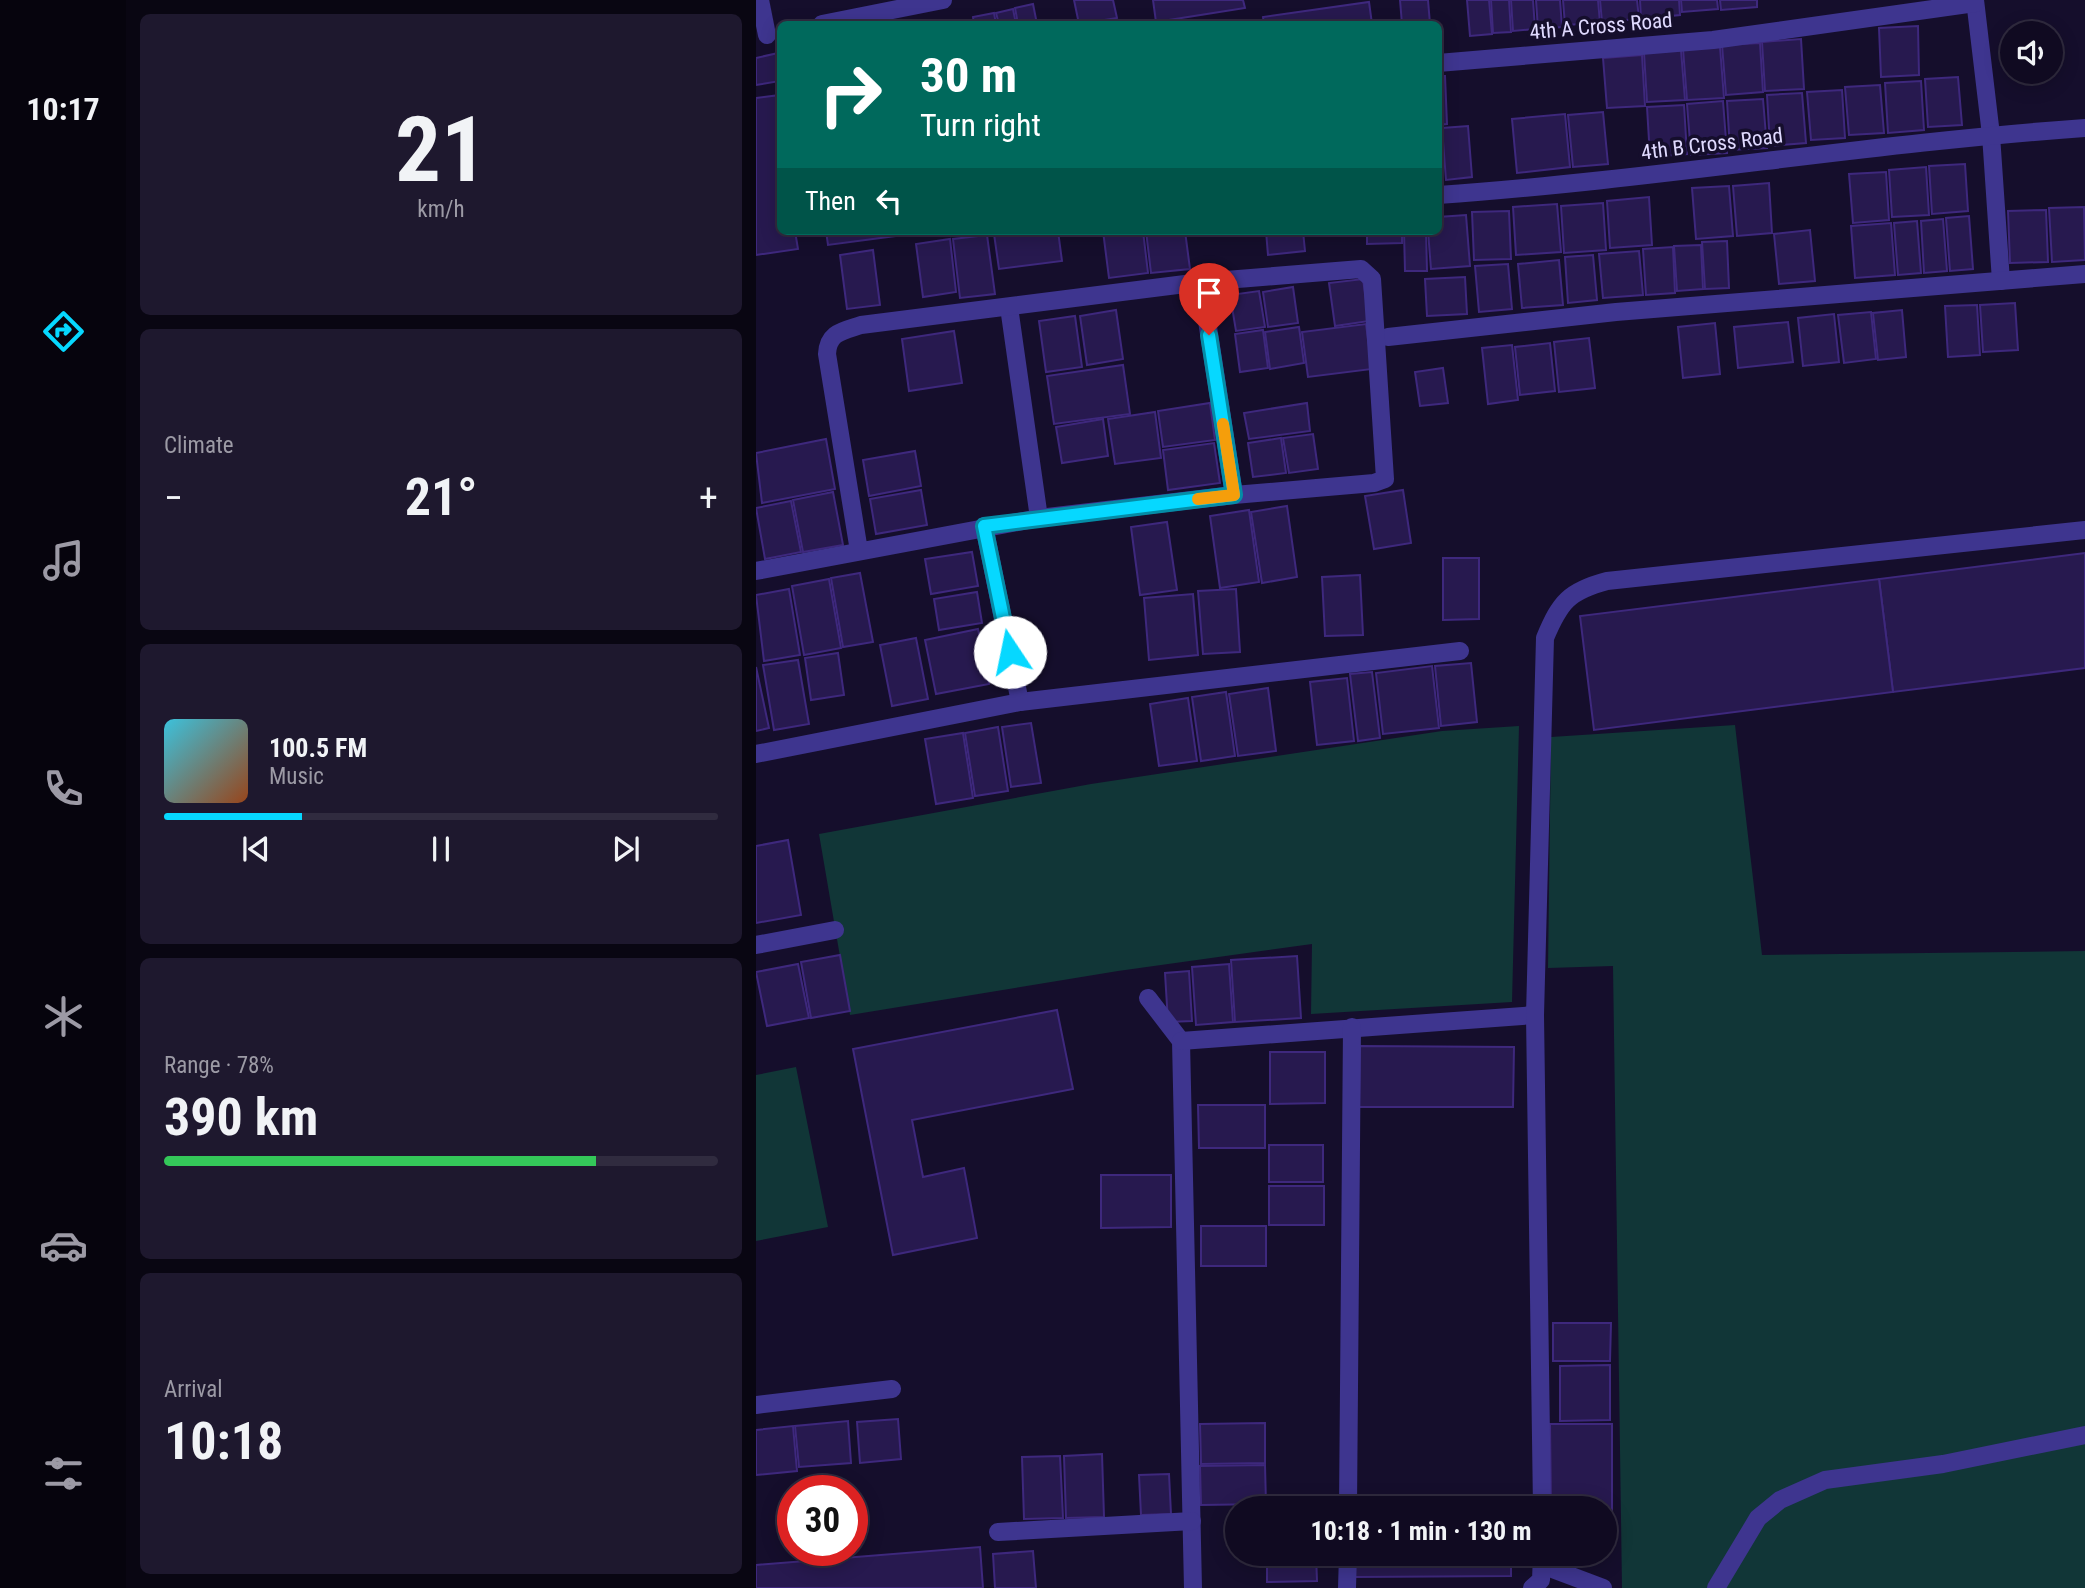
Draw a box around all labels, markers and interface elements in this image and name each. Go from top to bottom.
street label: 4th A Cross Road [1529,8,1673,44]
map controls [2000,21,2063,84]
button: sound [2000,21,2063,84]
text: 30 m [920,47,1017,104]
icon: right [805,49,896,140]
text: 10:17 [26,90,100,128]
text: 21 [395,97,487,203]
text: Turn right [920,106,1041,144]
street label: 4th B Cross Road [1640,123,1784,165]
icon: left [870,182,908,220]
text: Then [805,186,856,216]
text: km/h [417,196,465,223]
pin [1179,263,1239,335]
icon: arrive [1190,274,1228,312]
icon: directions [39,307,88,356]
text: Climate [164,432,234,459]
text: 21° [405,467,477,528]
text: − [164,476,183,520]
text: + [699,476,718,520]
icon: music [39,536,88,585]
position arrow [973,615,1047,689]
text: 100.5 FM [269,733,367,763]
text: Music [269,763,324,790]
icon: phone [39,764,88,813]
icon: previous [237,830,275,868]
icon: pause [422,830,460,868]
icon: next [607,830,645,868]
icon: climate [39,992,88,1041]
text: Range · 78% [164,1052,274,1079]
text: 390 km [164,1087,318,1148]
icon: car [39,1221,88,1270]
text: Arrival [164,1376,223,1403]
text: 10:18 [164,1411,283,1472]
icon: filters [39,1449,88,1498]
speed limit sign: 30 [777,1475,868,1566]
text: 10:18 · 1 min · 130 m [1311,1516,1531,1546]

